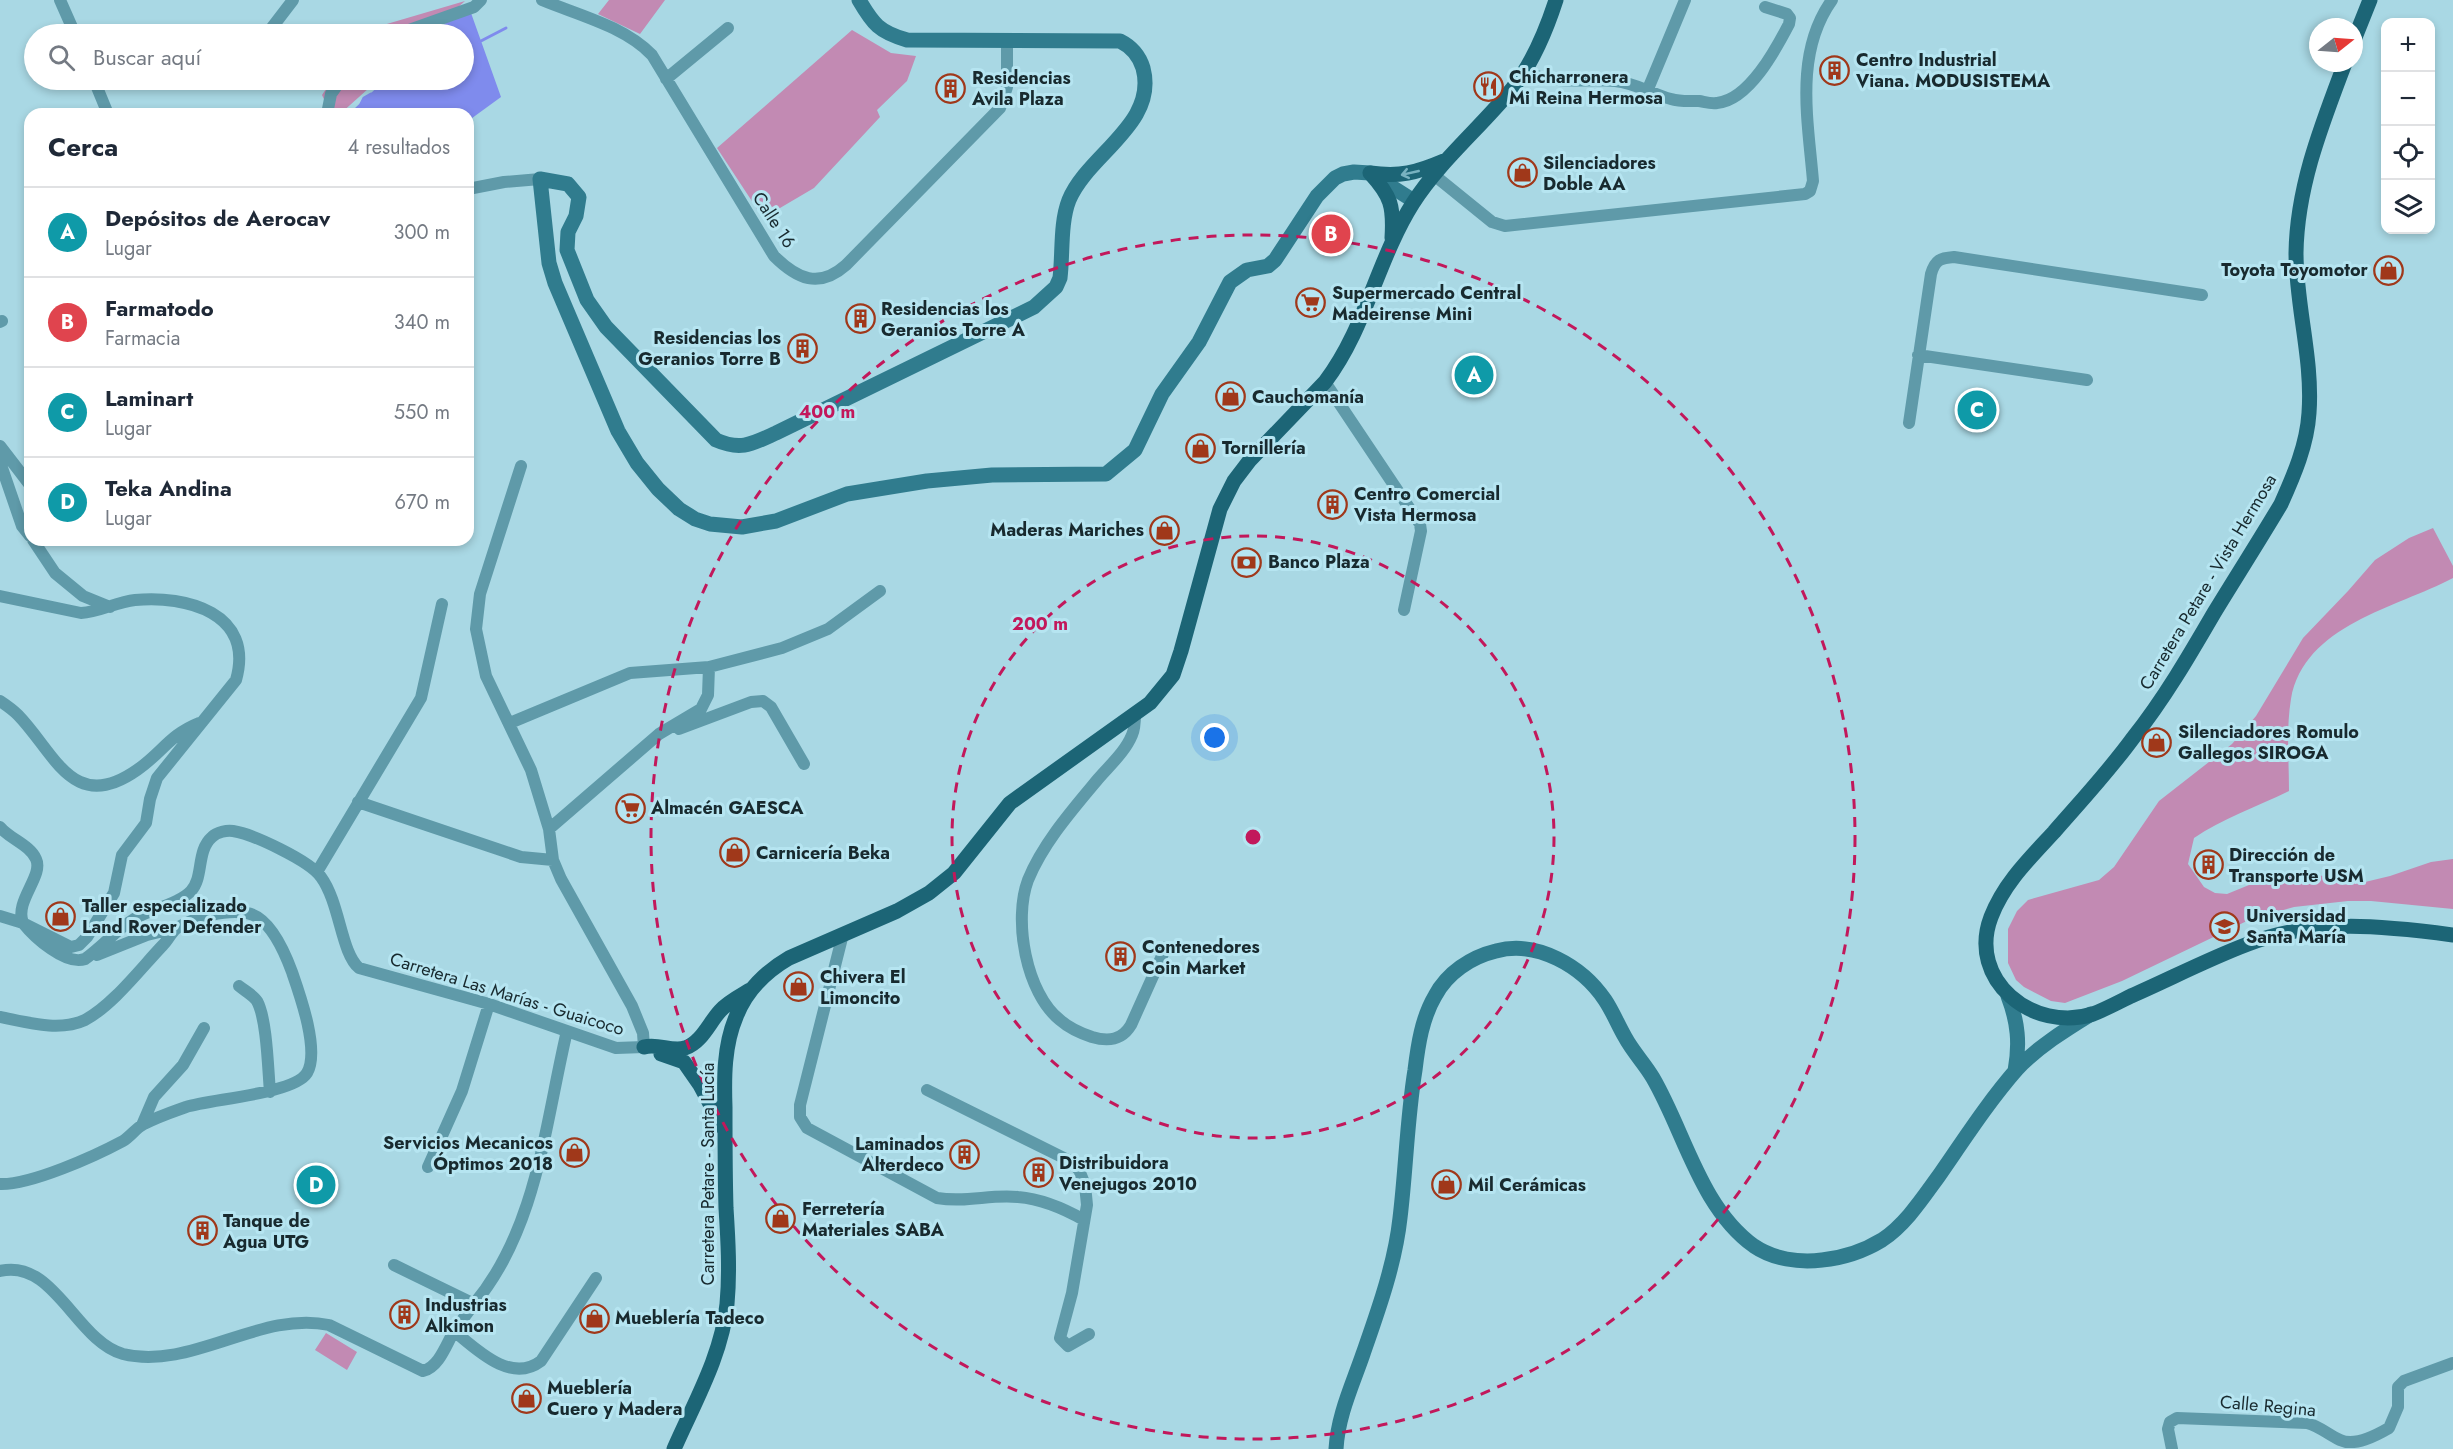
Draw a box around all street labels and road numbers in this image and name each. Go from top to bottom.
street label: Calle 16 [746,187,802,253]
street label: Carretera Petare - Vista Hermosa [2133,469,2283,695]
street label: Carretera Las Marías - Guaicoco [387,946,628,1042]
street label: Carretera Petare - Santa Lucía [695,1063,721,1285]
street label: Calle Regina [2219,1389,2317,1423]

